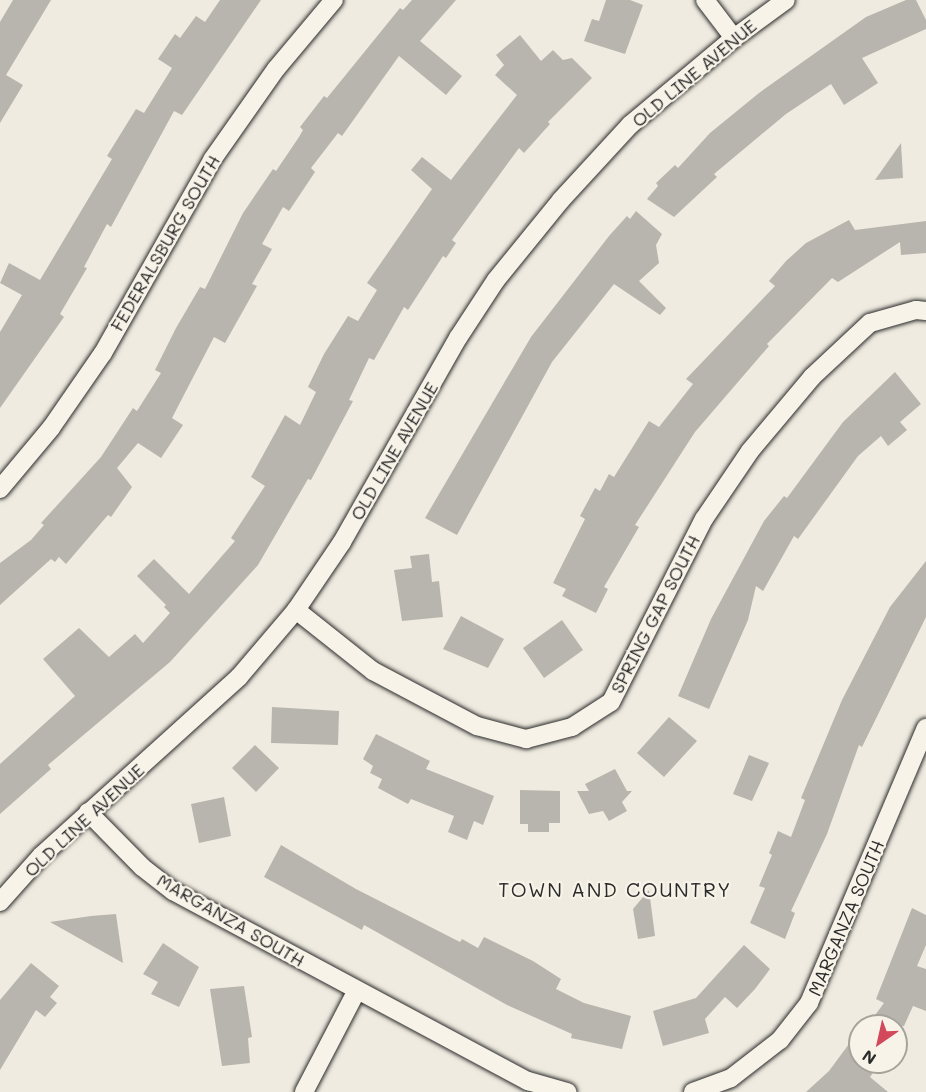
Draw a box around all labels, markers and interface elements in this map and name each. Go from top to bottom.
street label: OLD LINE AVENUE [627,15,761,131]
street label: FEDERALSBURG SOUTH [106,151,224,335]
street label: OLD LINE AVENUE [346,378,442,524]
street label: SPRING GAP SOUTH [606,531,704,697]
street label: OLD LINE AVENUE [20,759,148,881]
street label: MARGANZA SOUTH [803,837,889,999]
street label: MARGANZA SOUTH [153,869,309,971]
district label: TOWN AND COUNTRY [498,877,732,901]
north arrow [848,1014,908,1074]
text: N [858,1046,880,1070]

